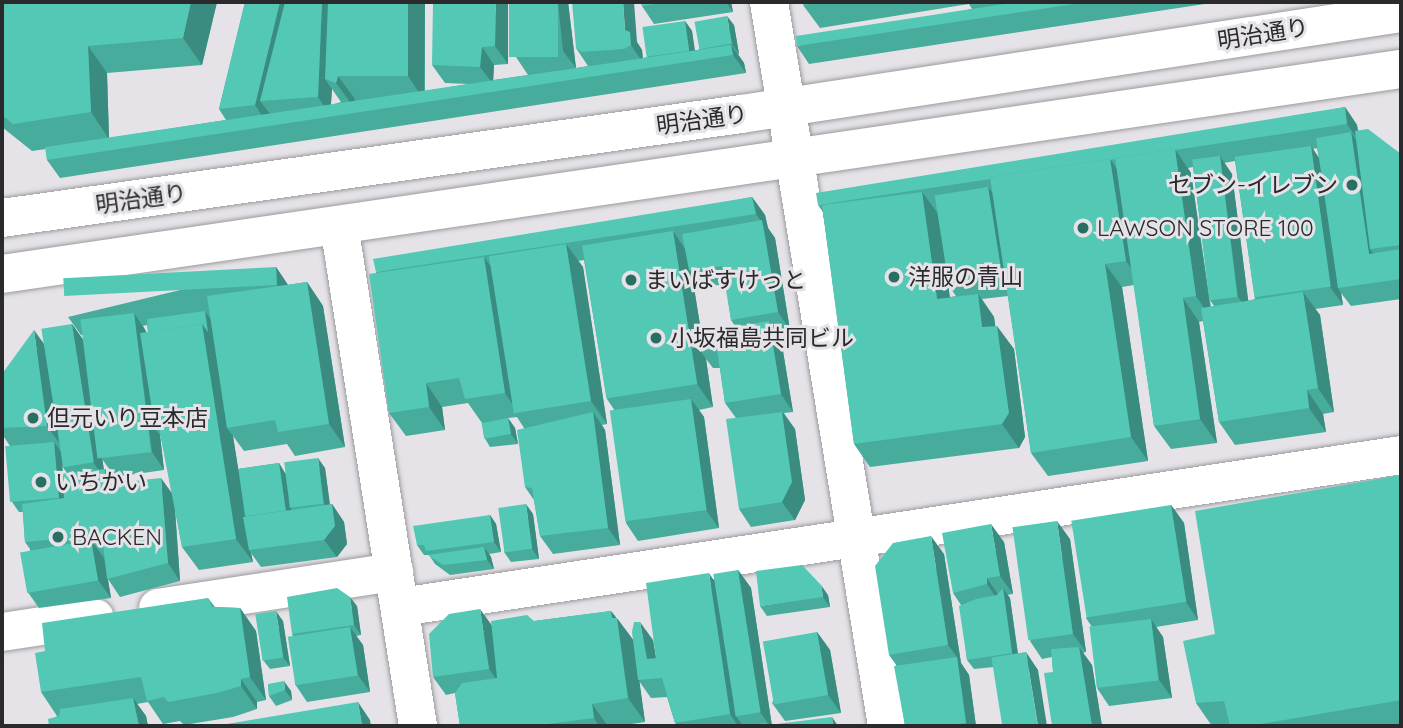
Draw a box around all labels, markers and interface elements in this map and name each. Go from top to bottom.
street label: 明治通り [1215,13,1311,55]
street label: 明治通り [655,100,749,140]
place label: セブン-イレブン [1168,171,1338,199]
marker: セブン-イレブン [1344,177,1360,193]
street label: 明治通り [94,179,188,219]
place label: LAWSON STORE 100 [1097,214,1314,242]
marker: LAWSON STORE 100 [1075,220,1091,236]
place label: 洋服の青山 [908,263,1023,291]
place label: まいばすけっと [645,266,806,294]
marker: 洋服の青山 [886,269,902,285]
marker: まいばすけっと [623,272,639,288]
place label: 小坂福島共同ビル [670,324,854,352]
marker: 小坂福島共同ビル [648,330,664,346]
place label: 但元いり豆本店 [47,404,208,432]
marker: 但元いり豆本店 [25,410,41,426]
place label: いちかい [55,468,147,496]
marker: いちかい [33,474,49,490]
place label: BACKEN [72,523,162,551]
marker: BACKEN [50,529,66,545]

